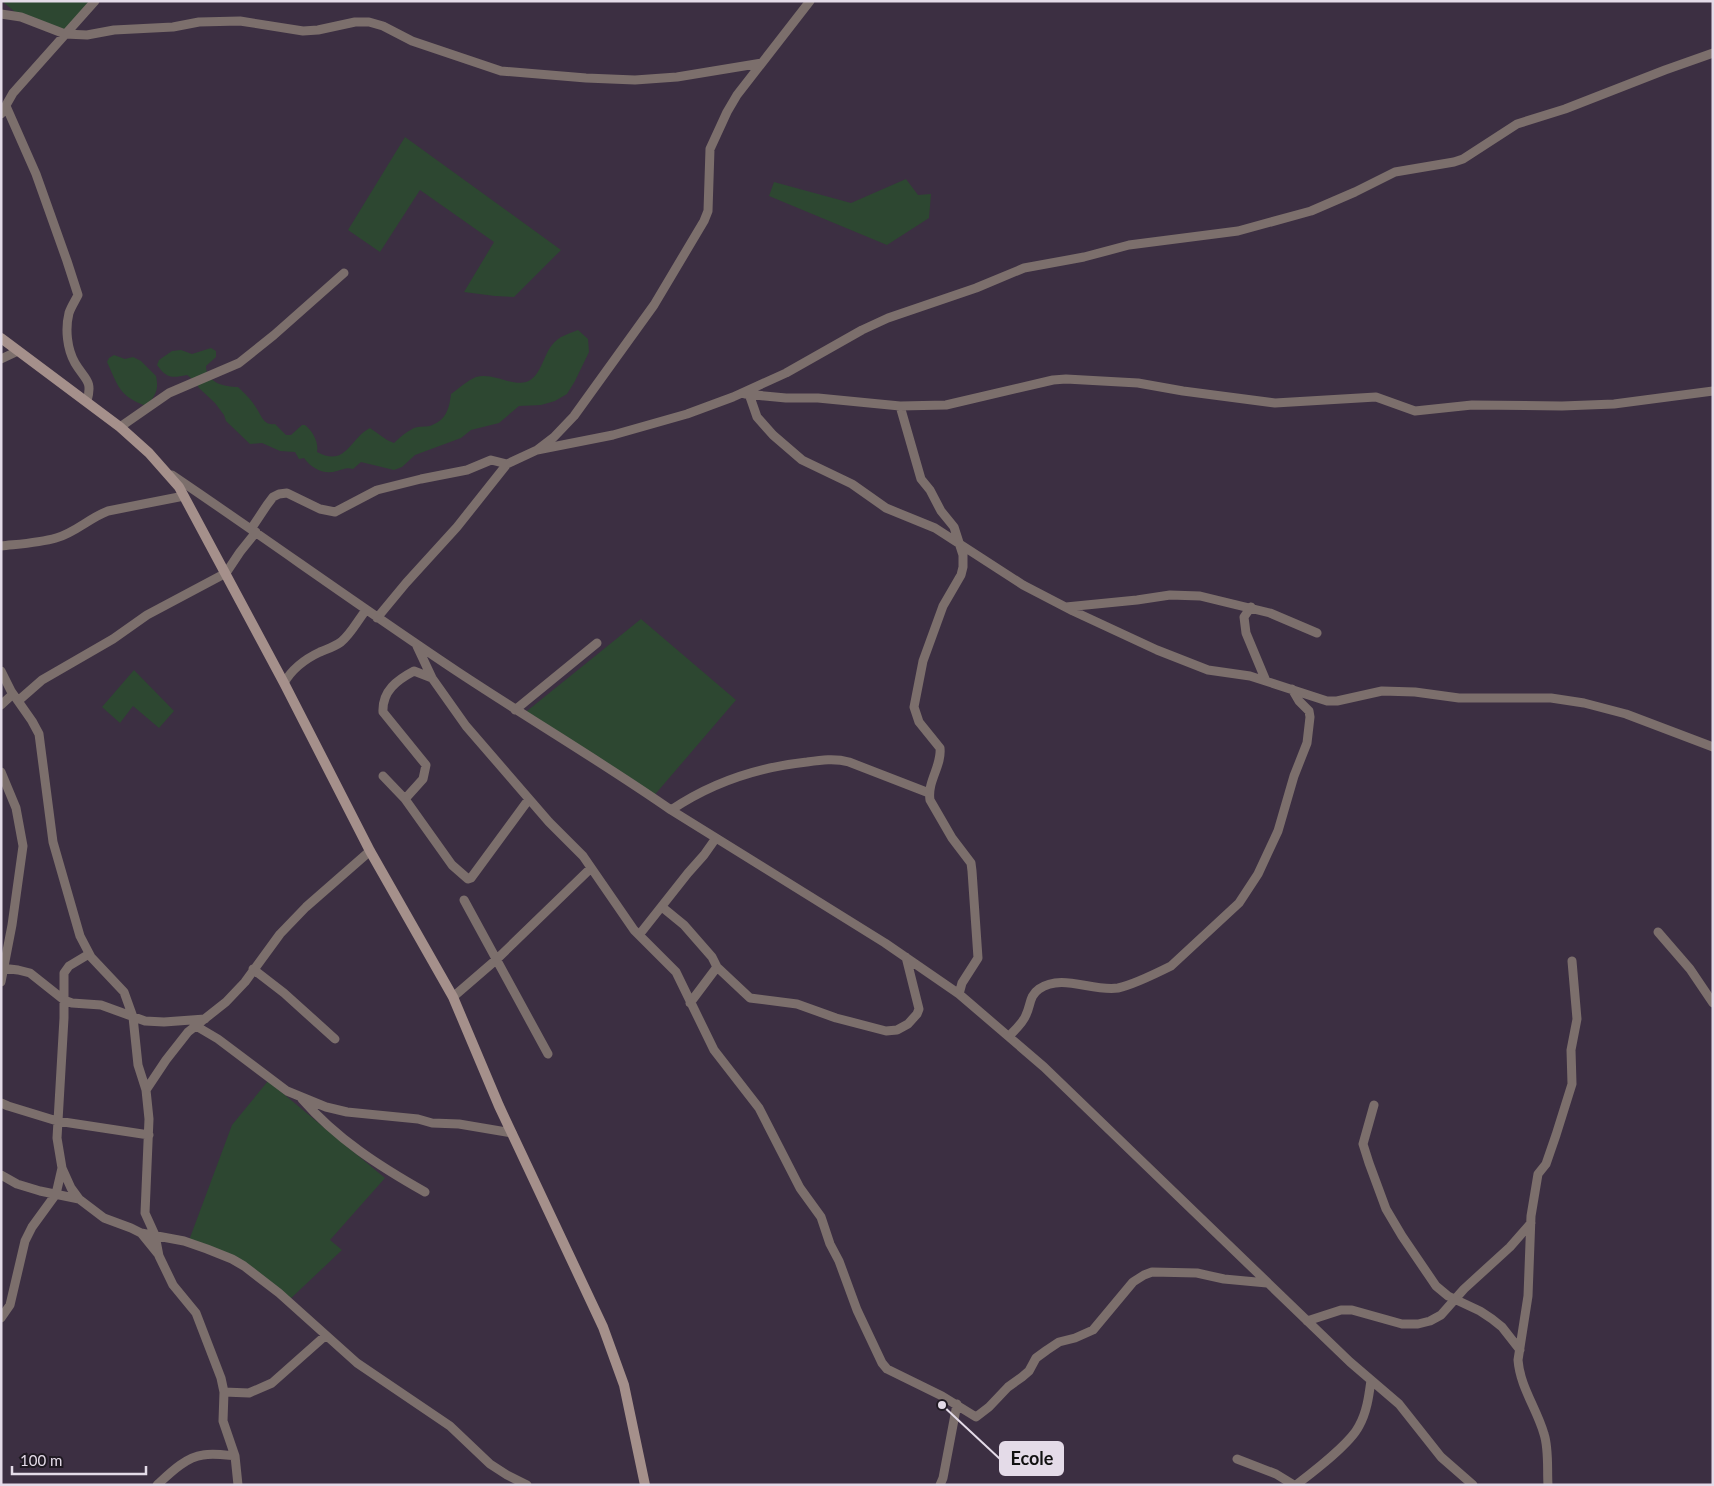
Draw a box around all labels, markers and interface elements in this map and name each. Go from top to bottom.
callout: Ecole [1000,1442,1063,1475]
scale bar [12,1444,146,1476]
text: Ecole [1011,1447,1054,1469]
text: 100 m [20,1451,62,1469]

